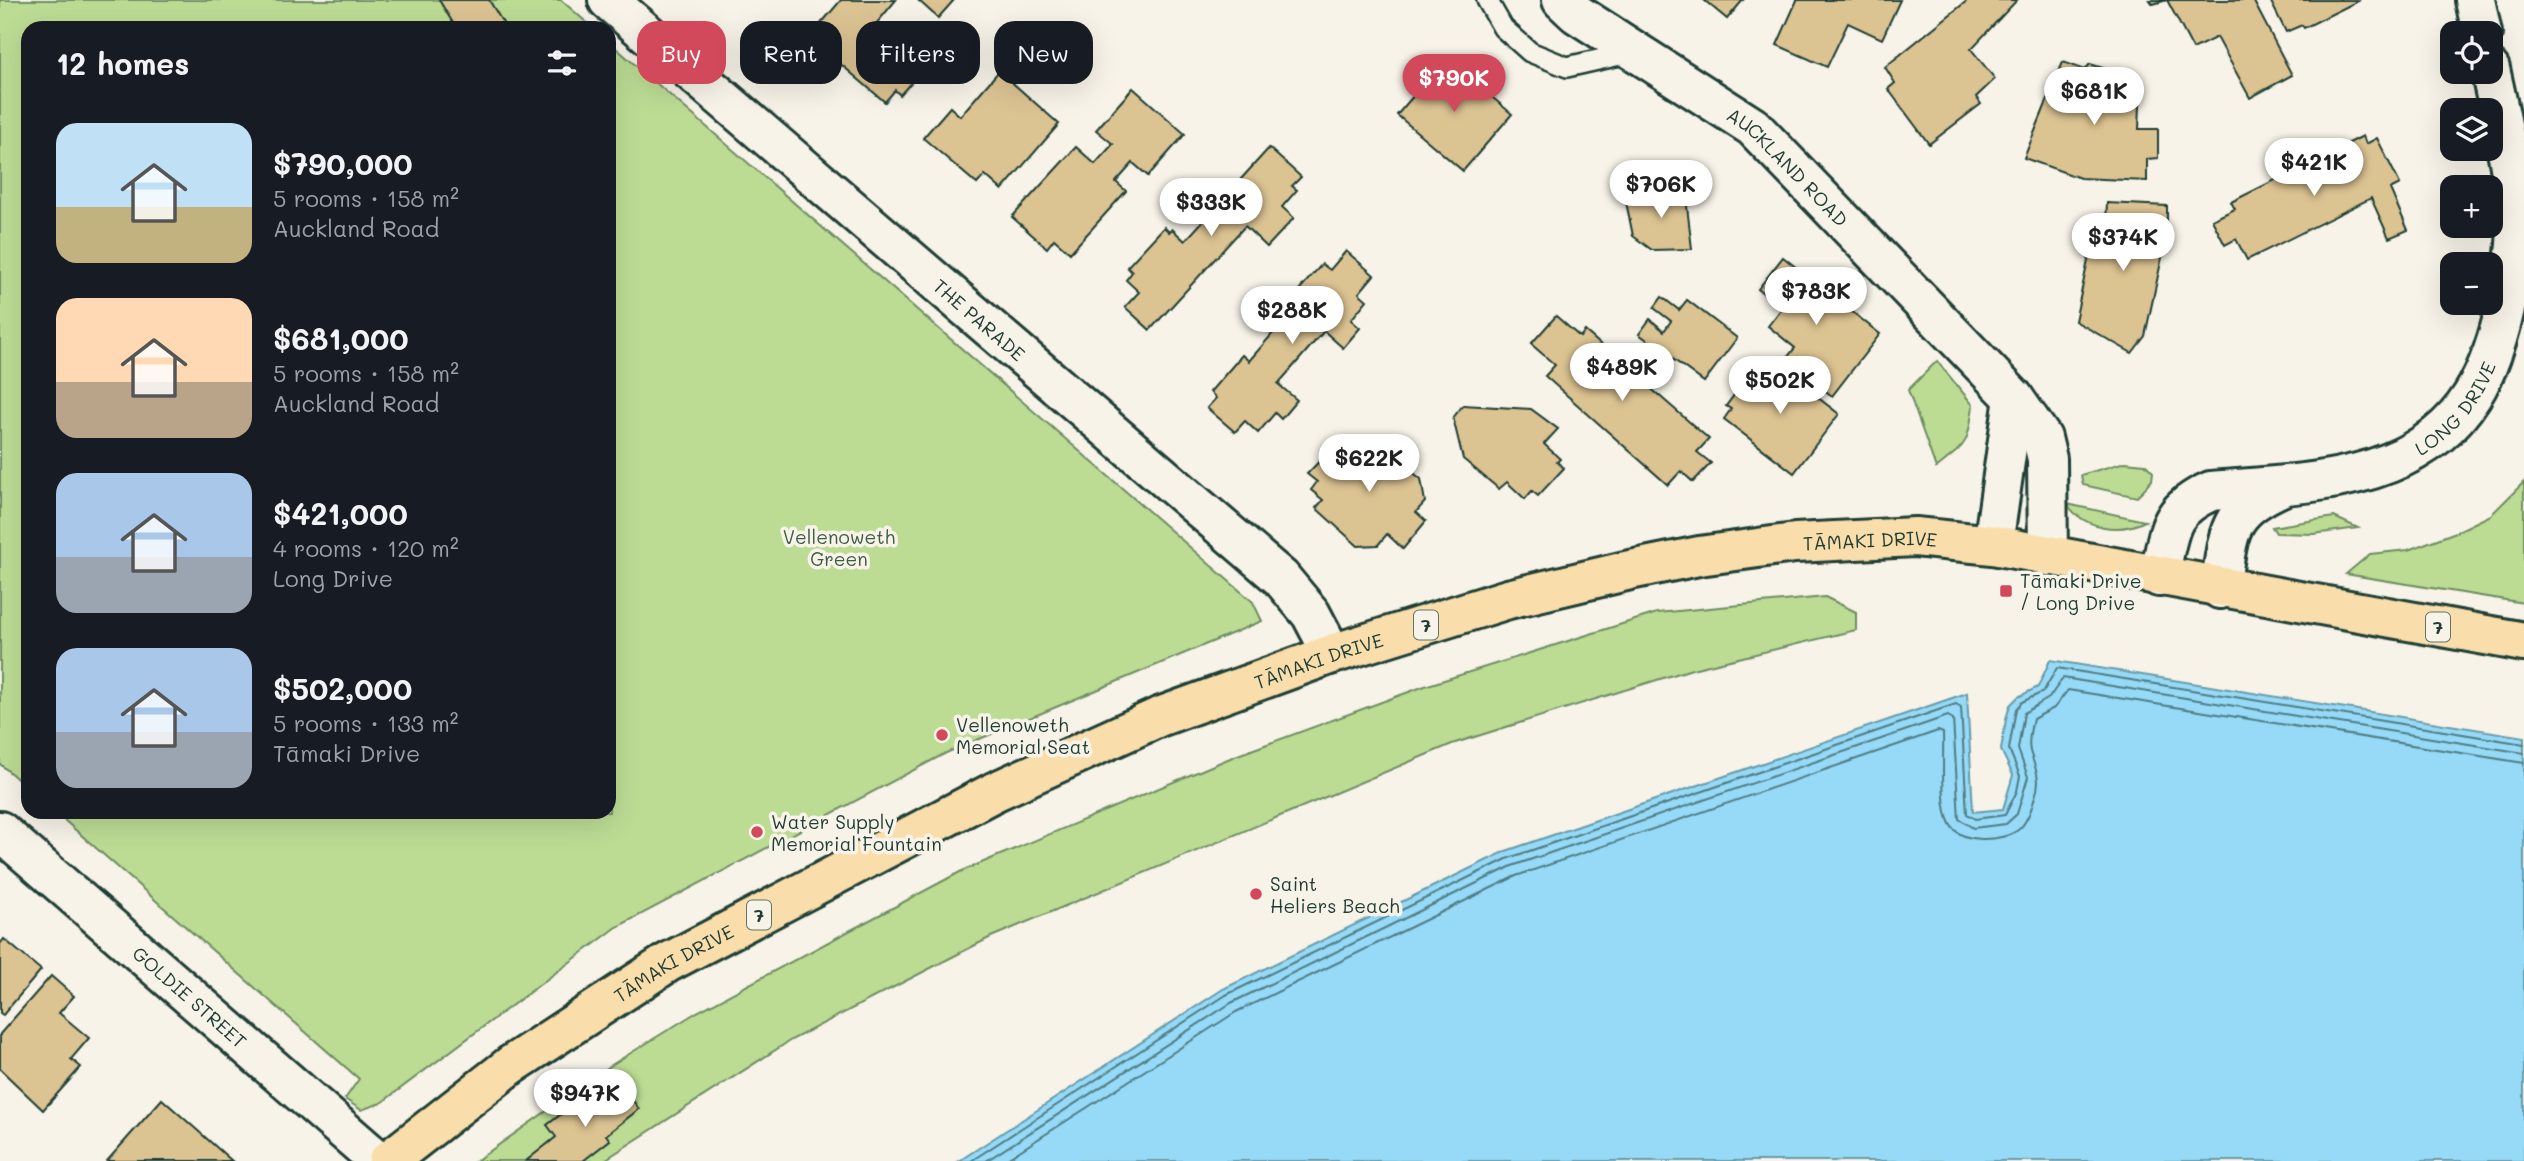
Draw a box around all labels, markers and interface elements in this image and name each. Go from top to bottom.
chip: Buy [637,21,726,84]
chip: Rent [740,21,842,84]
chip: Filters [856,21,980,84]
chip: New [994,21,1093,84]
map controls [2440,21,2503,315]
button: locate [2440,21,2503,84]
text: 12 homes [56,43,189,83]
icon: filters [543,44,581,82]
pin: $790K [1405,54,1503,114]
text: $790K [1419,62,1489,92]
pin: $681K [2045,68,2143,127]
text: $681K [2060,75,2128,105]
button: layers [2440,98,2503,161]
street label: AUCKLAND ROAD [1723,101,1854,231]
pin: $421K [2265,138,2363,198]
text: $790,000 [273,143,413,183]
text: $421K [2281,146,2347,176]
icon: home [112,151,196,235]
pin: $706K [1612,160,1710,220]
text: $706K [1626,168,1696,198]
button: + [2440,175,2503,238]
pin: $333K [1162,178,1260,238]
text: 5 rooms · 158 m² [273,183,459,213]
text: $333K [1176,186,1246,216]
text: Auckland Road [273,213,439,243]
pin: $374K [2074,214,2172,273]
text: $374K [2088,221,2158,251]
button: − [2440,252,2503,315]
pin: $783K [1767,268,1865,327]
street label: THE PARADE [928,273,1031,366]
text: $783K [1781,275,1851,305]
pin: $288K [1243,286,1341,346]
text: $288K [1257,294,1327,324]
text: $681,000 [273,318,409,358]
icon: home [112,326,196,410]
pin: $489K [1573,344,1671,403]
text: $489K [1586,351,1658,381]
pin: $502K [1731,356,1829,416]
street label: LONG DRIVE [2410,357,2501,460]
text: 5 rooms · 158 m² [273,358,459,388]
text: $502K [1745,364,1815,394]
text: Auckland Road [273,388,439,418]
pin: $622K [1320,434,1418,494]
text: $622K [1335,442,1403,472]
text: $421,000 [273,493,408,533]
icon: home [112,501,196,585]
park label: Vellenoweth Green [783,524,895,571]
street label: TĀMAKI DRIVE [1802,524,1939,555]
text: 4 rooms · 120 m² [273,533,459,563]
text: Long Drive [273,563,393,593]
place label: Tāmaki Drive / Long Drive [2020,568,2142,615]
marker: Tāmaki Drive / Long Drive [1998,583,2014,599]
road number: 7 [1414,610,1438,640]
road number: 7 [2426,612,2450,642]
street label: TĀMAKI DRIVE [1251,626,1386,694]
text: $502,000 [273,668,412,708]
icon: home [112,676,196,760]
text: 5 rooms · 133 m² [273,708,458,738]
place label: Vellenoweth Memorial Seat [956,712,1090,759]
marker: Vellenoweth Memorial Seat [934,727,950,743]
text: Tāmaki Drive [273,738,420,768]
place label: Water Supply Memorial Fountain [771,809,942,856]
marker: Water Supply Memorial Fountain [749,824,765,840]
place label: Saint Heliers Beach [1270,871,1400,918]
marker: Saint Heliers Beach [1248,886,1264,902]
road number: 7 [747,900,771,930]
street label: TĀMAKI DRIVE [608,918,738,1007]
street label: GOLDIE STREET [128,940,252,1053]
pin: $947K [536,1070,634,1129]
text: $947K [550,1077,620,1107]

